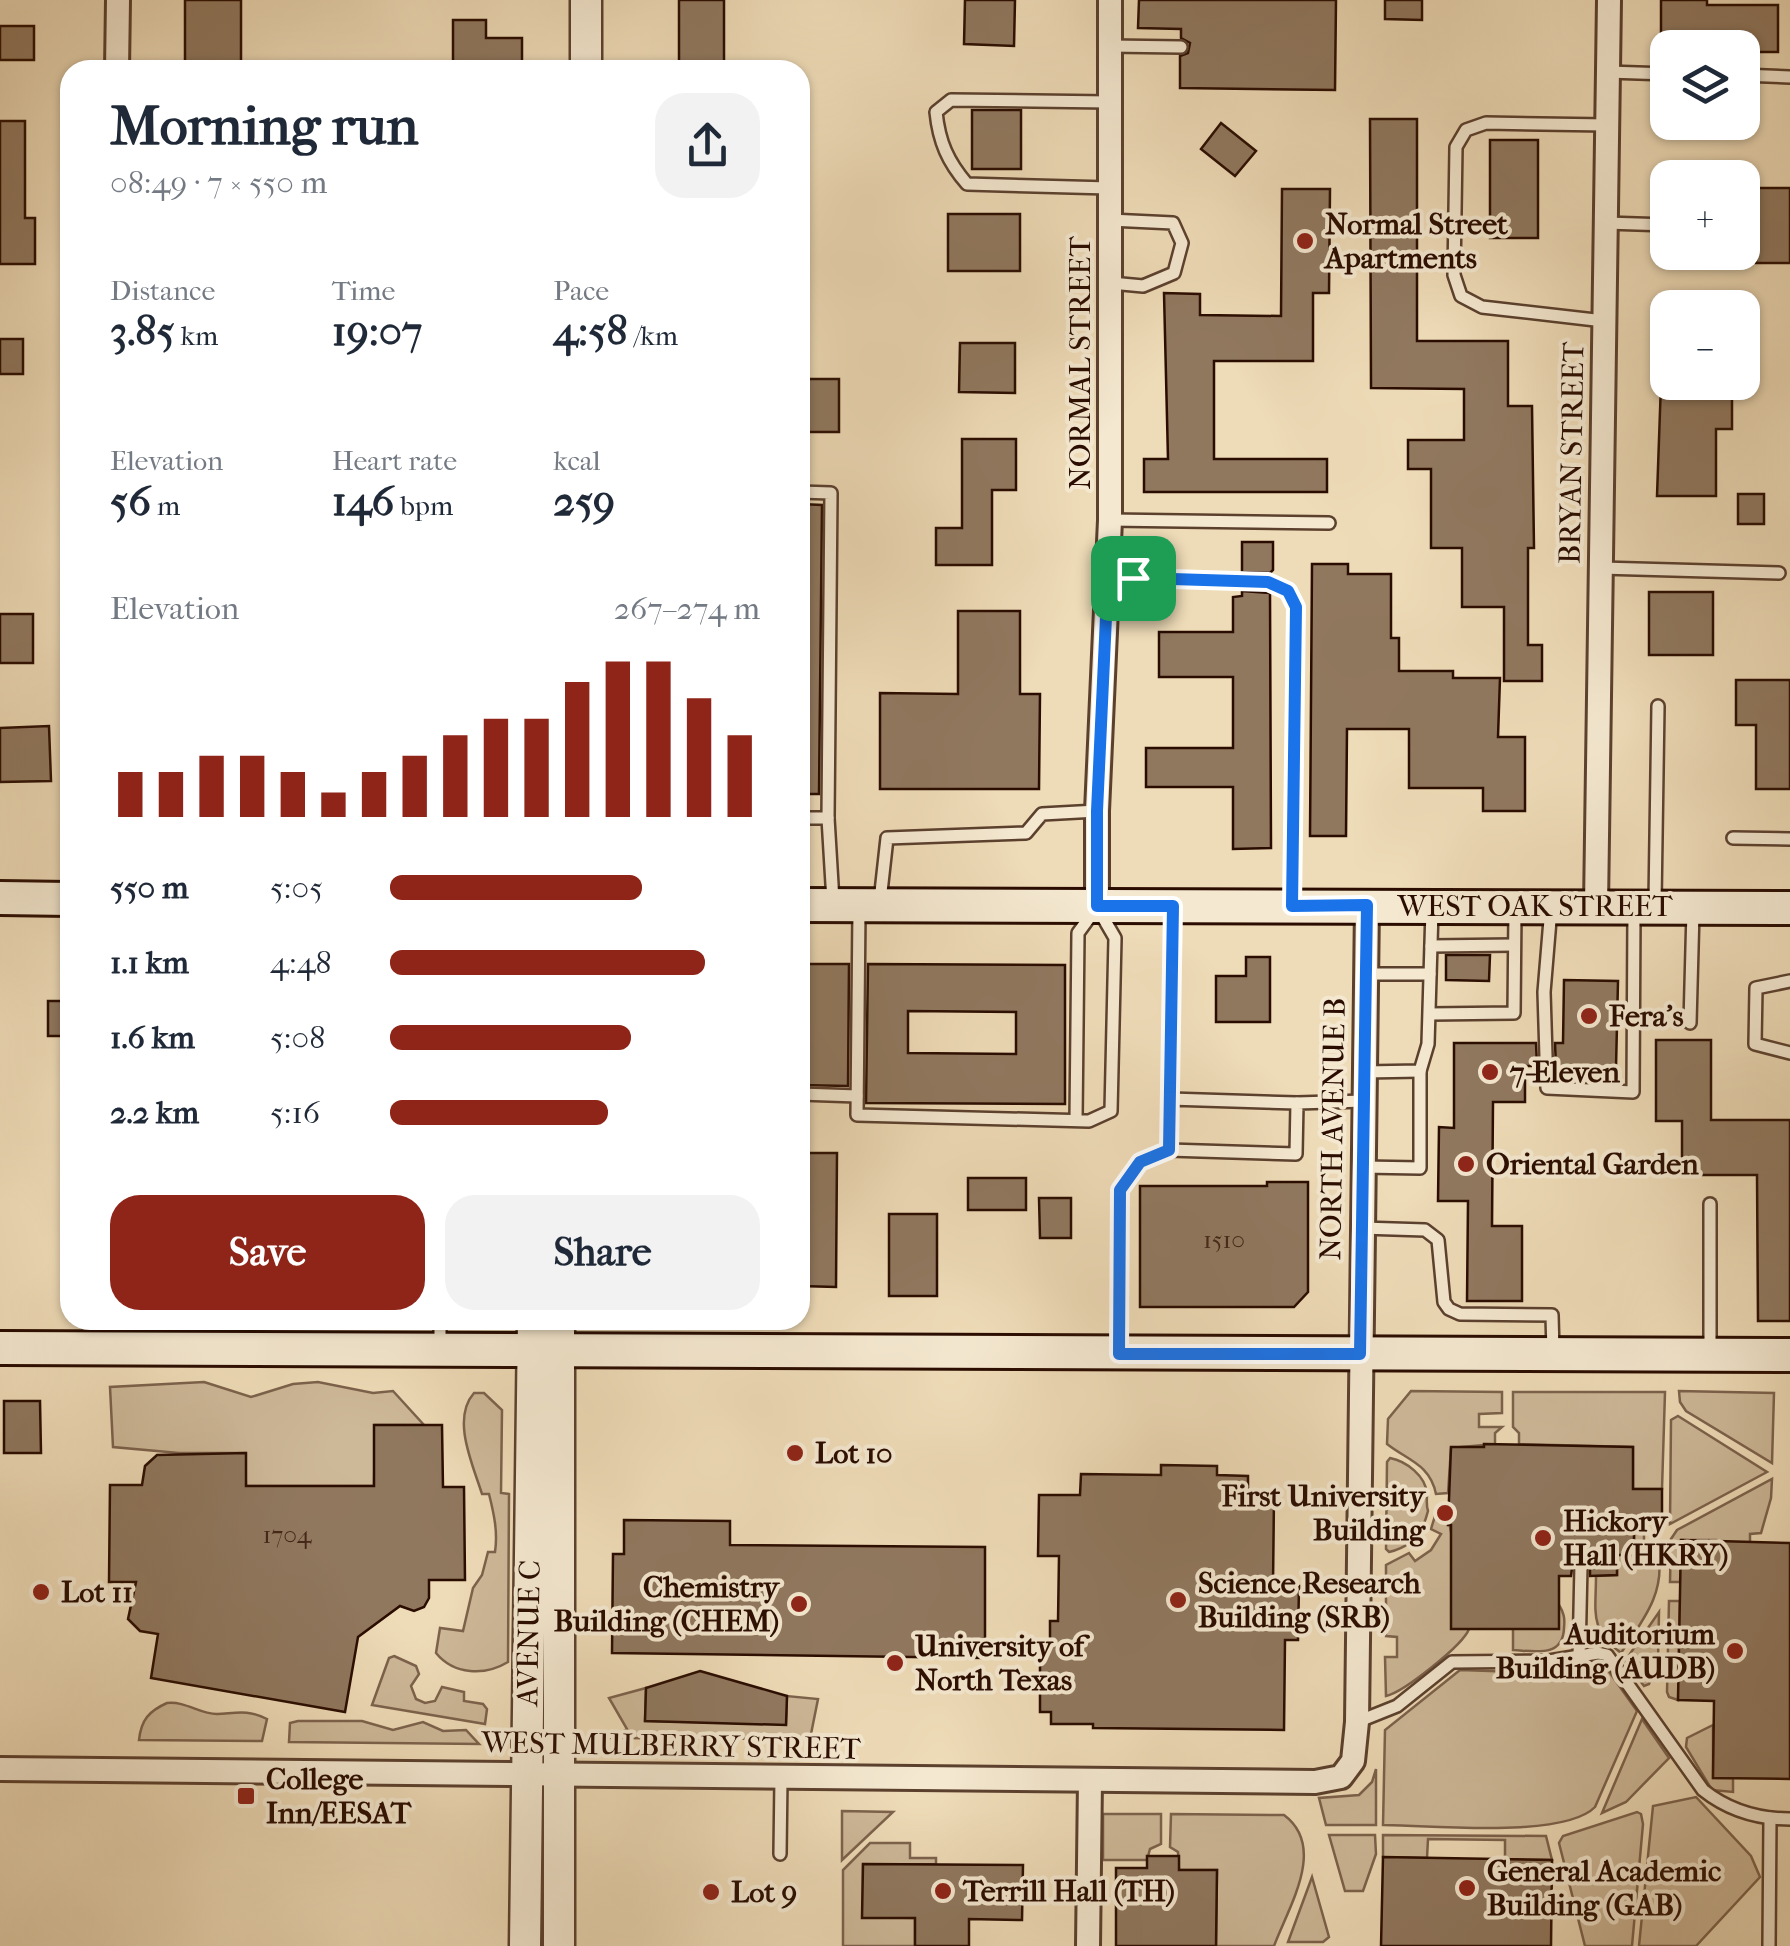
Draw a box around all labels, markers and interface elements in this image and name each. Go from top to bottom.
map controls [1650,30,1760,400]
button: layers [1650,30,1760,140]
button: share [655,93,760,198]
text: Morning run [110,94,418,158]
button: + [1650,160,1760,270]
text: 08:49 · 7 × 550 m [110,164,327,201]
place label: Normal Street Apartments [1323,207,1508,276]
marker: Normal Street Apartments [1294,230,1316,252]
street label: NORMAL STREET [1063,236,1098,490]
text: Distance [110,274,215,307]
text: Time [332,274,395,307]
text: Pace [553,274,609,307]
button: − [1650,290,1760,400]
text: 3.85 [110,307,175,356]
text: 19:07 [332,307,422,356]
text: 4:58 [553,307,628,356]
text: km [175,319,218,352]
text: /km [628,319,678,352]
street label: BRYAN STREET [1553,341,1591,564]
text: Elevation [110,444,223,477]
text: Heart rate [332,444,457,477]
text: kcal [553,444,600,477]
text: 56 [110,477,151,526]
text: 146 [332,477,394,526]
text: 259 [553,477,615,526]
text: m [151,489,180,522]
text: bpm [394,489,453,522]
pin [1091,536,1176,621]
icon: arrive [1106,551,1161,606]
text: Elevation [110,590,239,627]
text: 267–274 m [614,590,760,627]
text: 550 m [110,869,189,906]
text: 5:05 [270,869,323,906]
street label: WEST OAK STREET [1396,889,1673,924]
text: 1.1 km [110,944,189,981]
text: 4:48 [270,944,332,981]
street label: NORTH AVENUE B [1313,997,1353,1261]
place label: Fera's [1609,999,1684,1034]
marker: Fera's [1578,1005,1600,1027]
text: 1.6 km [110,1019,195,1056]
text: 5:08 [270,1019,325,1056]
place label: 7-Eleven [1509,1055,1620,1090]
marker: 7-Eleven [1479,1061,1501,1083]
text: 2.2 km [110,1094,199,1131]
text: 5:16 [270,1094,320,1131]
place label: Oriental Garden [1486,1147,1699,1182]
marker: Oriental Garden [1455,1153,1477,1175]
button: Save [110,1195,425,1310]
button: Share [445,1195,760,1310]
house number: 1510 [1203,1225,1245,1254]
place label: Lot 10 [815,1436,893,1471]
marker: Lot 10 [784,1442,806,1464]
place label: First University Building [1222,1479,1427,1548]
marker: First University Building [1434,1502,1456,1524]
place label: Hickory Hall (HKRY) [1563,1504,1728,1573]
house number: 1704 [262,1520,313,1549]
marker: Hickory Hall (HKRY) [1532,1527,1554,1549]
street label: AVENUE C [510,1559,548,1708]
place label: Science Research Building (SRB) [1198,1566,1422,1635]
place label: Chemistry Building (CHEM) [554,1570,781,1639]
place label: Lot 11 [61,1575,133,1610]
marker: Lot 11 [30,1581,52,1603]
marker: Science Research Building (SRB) [1167,1589,1189,1611]
marker: Chemistry Building (CHEM) [788,1593,810,1615]
place label: Auditorium Building (AUDB) [1496,1617,1716,1686]
place label: University of North Texas [915,1629,1091,1698]
marker: Auditorium Building (AUDB) [1724,1640,1746,1662]
marker: University of North Texas [884,1652,906,1674]
street label: WEST MULBERRY STREET [480,1725,862,1767]
place label: College Inn/EESAT [266,1762,413,1831]
marker: College Inn/EESAT [235,1785,257,1807]
place label: General Academic Building (GAB) [1487,1854,1721,1923]
place label: Terrill Hall (TH) [962,1874,1175,1909]
place label: Lot 9 [731,1875,797,1910]
marker: General Academic Building (GAB) [1456,1877,1478,1899]
marker: Terrill Hall (TH) [932,1880,954,1902]
marker: Lot 9 [700,1881,722,1903]

